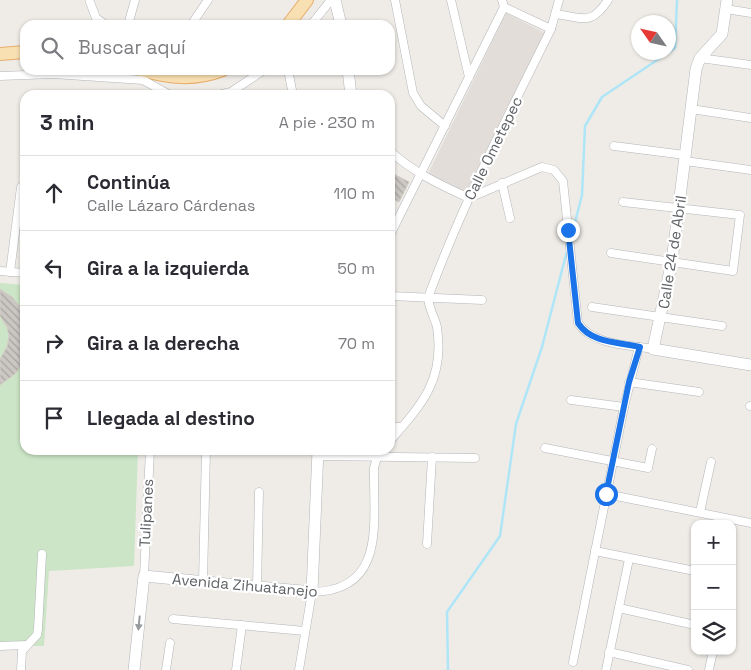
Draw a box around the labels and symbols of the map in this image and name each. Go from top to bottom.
north arrow [631,15,676,60]
street label: Calle Ometepec [460,93,526,203]
street label: Calle 24 de Abril [654,194,690,310]
route end [557,219,580,242]
street label: Tulipanes [135,478,157,548]
route start [595,483,618,506]
street label: Avenida Zihuatanejo [171,569,319,601]
one-way arrow [135,615,143,631]

